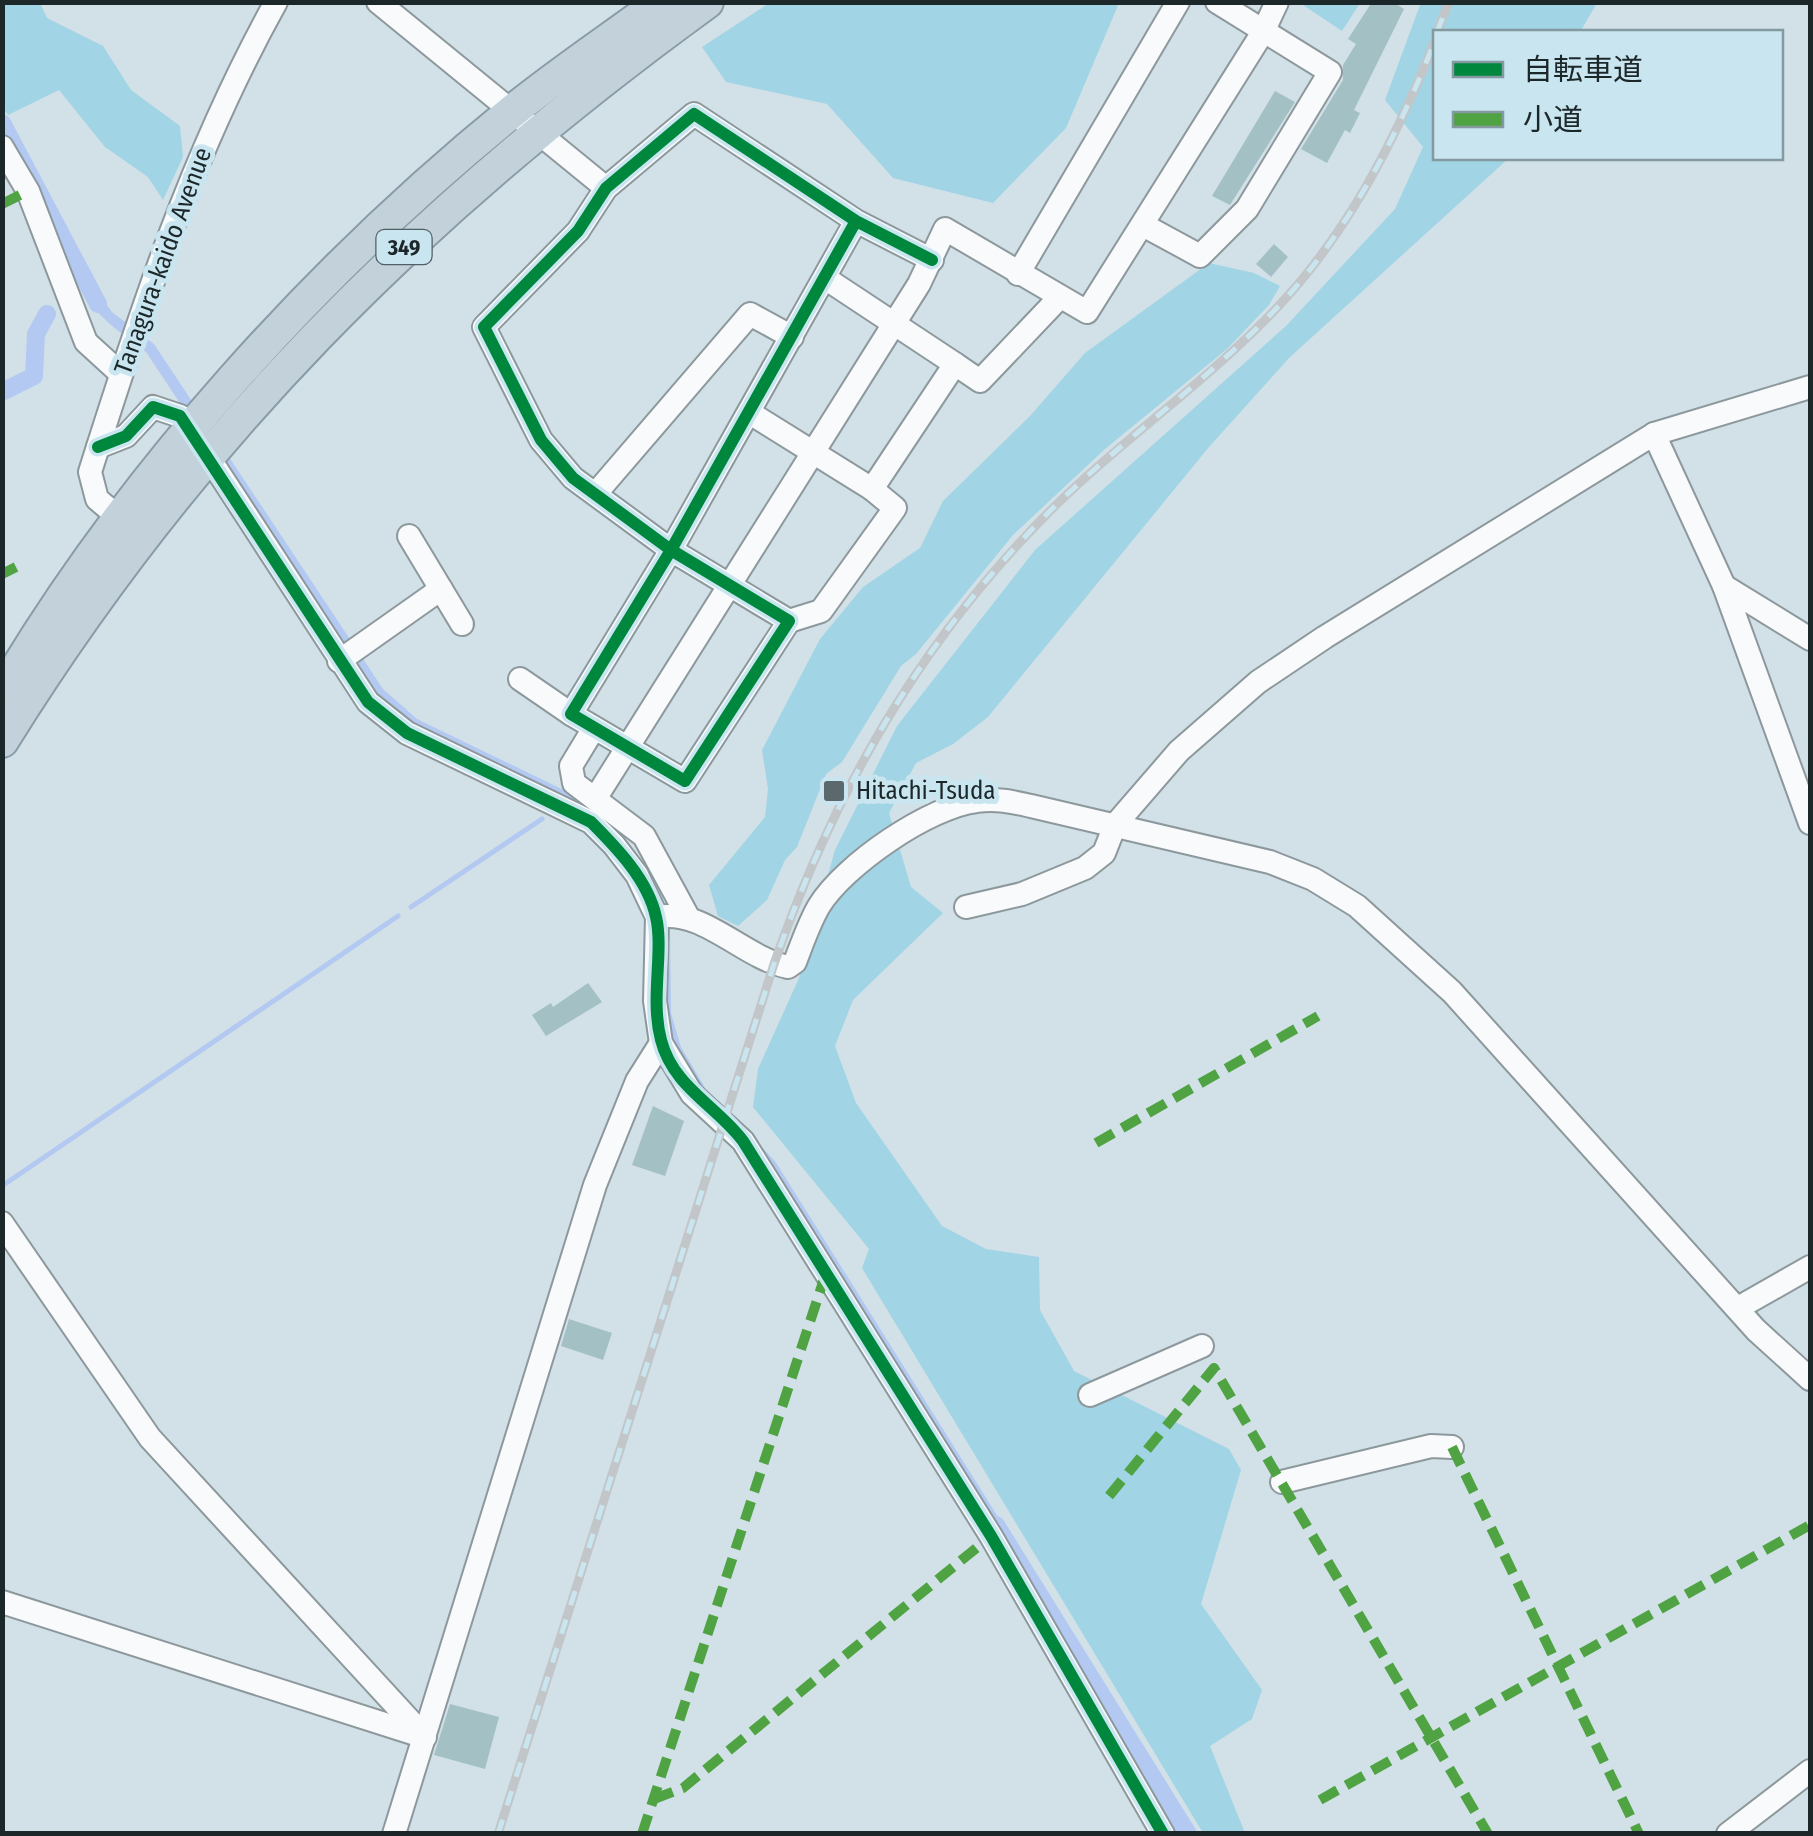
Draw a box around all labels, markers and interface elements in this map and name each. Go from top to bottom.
legend [1433,30,1783,160]
text: 自転車道 [1523,52,1643,88]
text: 小道 [1523,102,1583,138]
street label: Tanagura-kaido Avenue [108,144,218,378]
road number: 349 [376,230,432,264]
place label: Hitachi-Tsuda [856,776,996,806]
marker: Hitachi-Tsuda [821,778,847,804]

